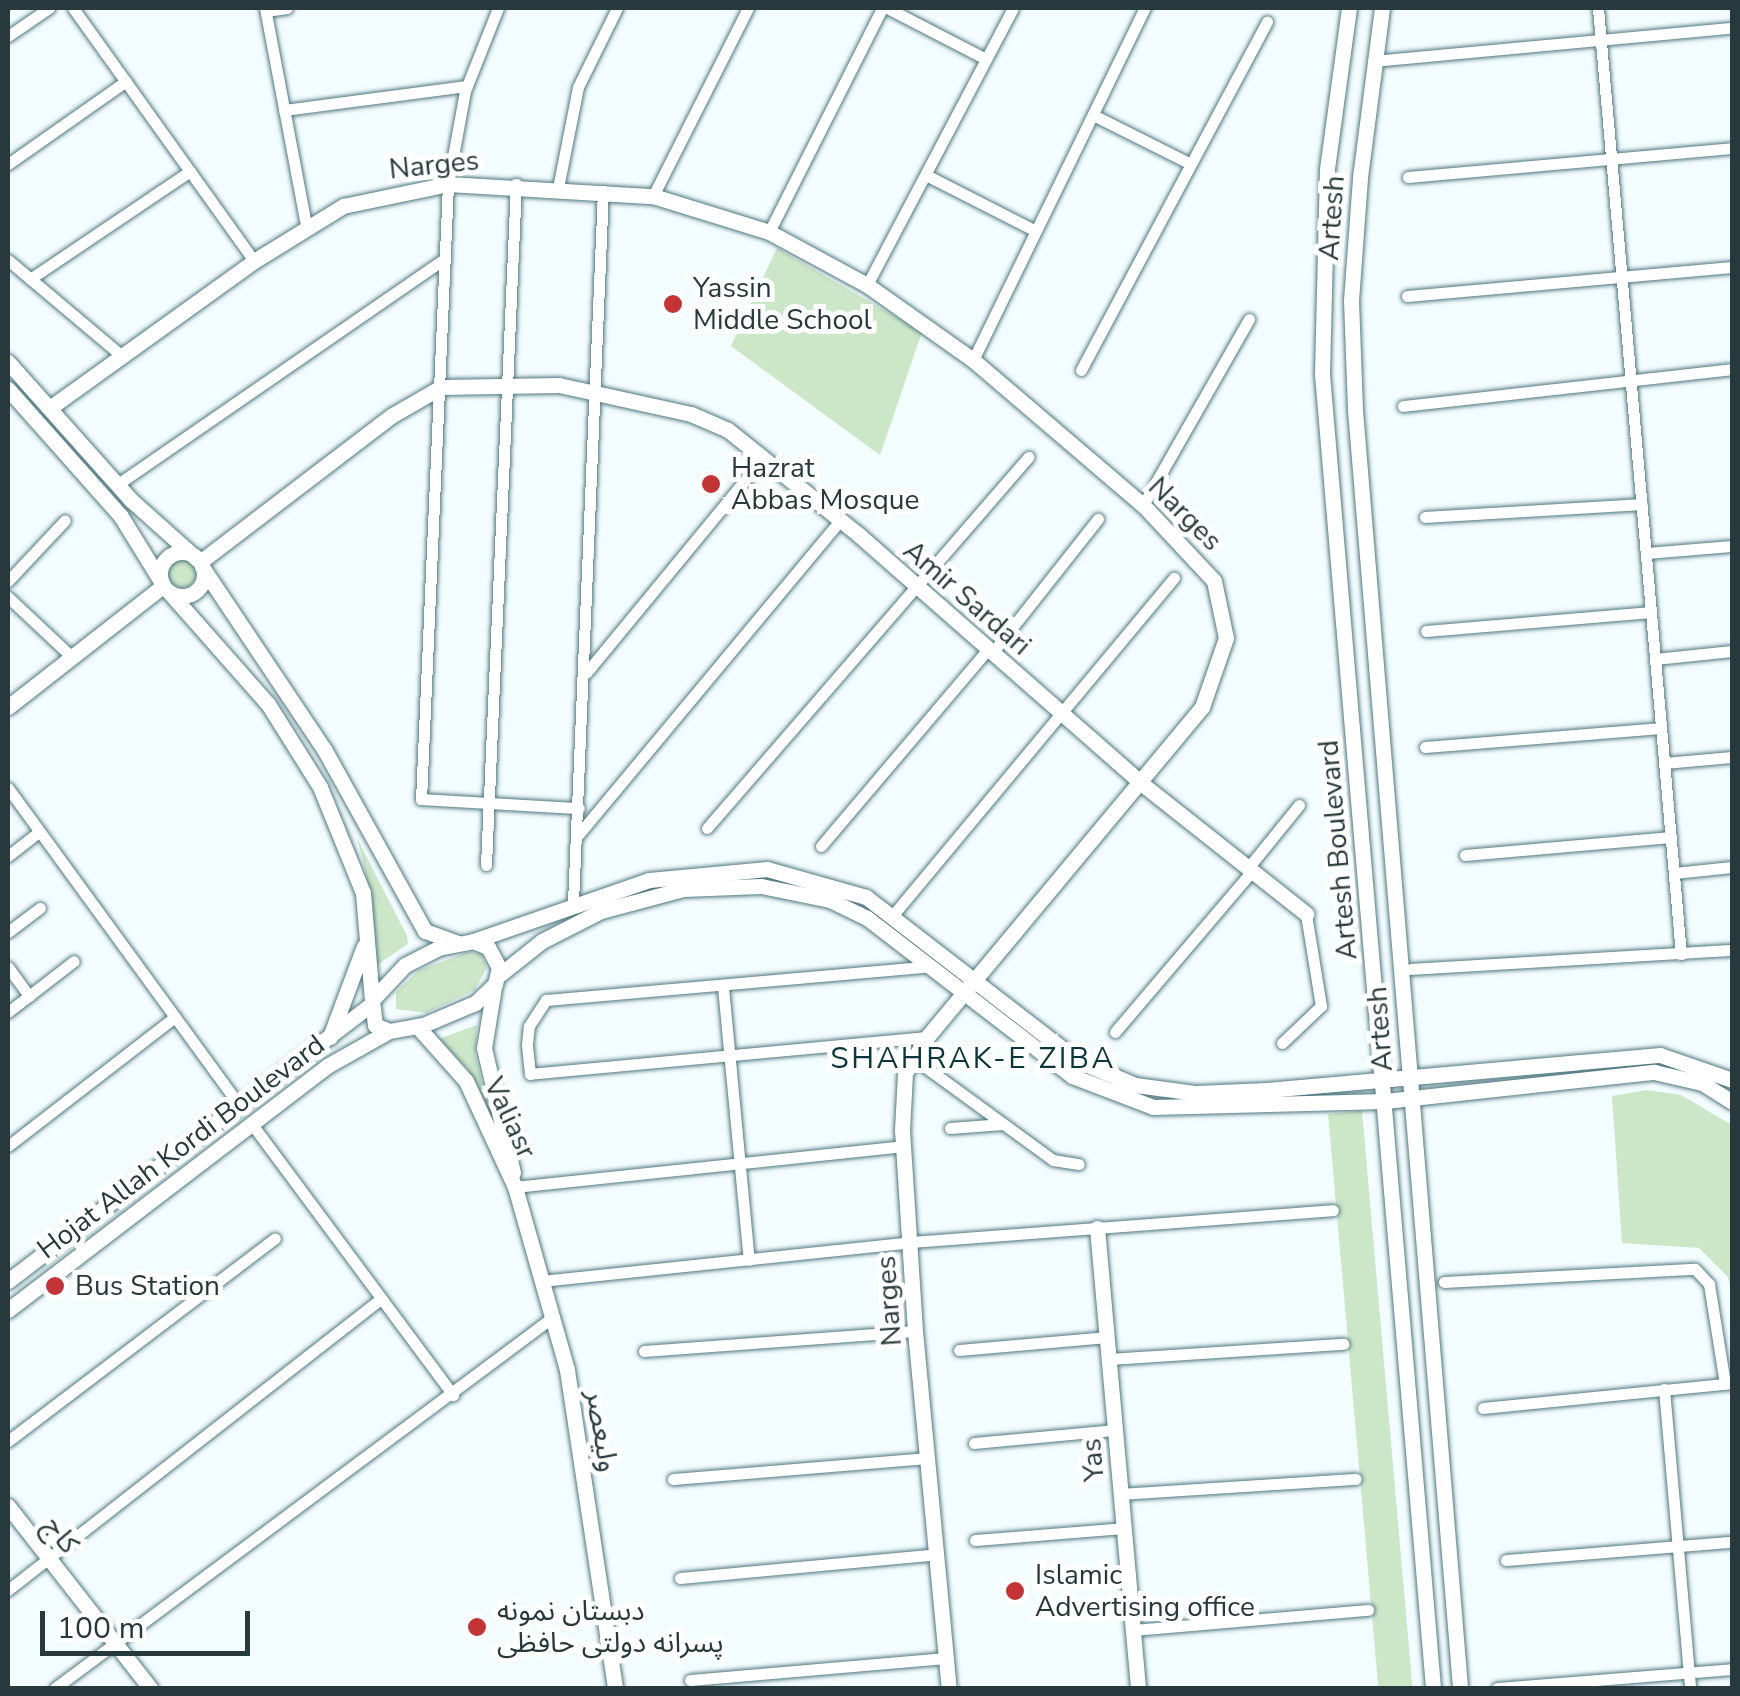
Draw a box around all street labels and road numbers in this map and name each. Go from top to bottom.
street label: Narges [387,144,481,186]
street label: Artesh [1312,174,1352,262]
street label: Narges [1141,470,1229,558]
street label: Amir Sardari [896,534,1038,662]
street label: Artesh Boulevard [1312,739,1364,961]
street label: Artesh [1360,985,1400,1073]
street label: Hojat Allah Kordi Boulevard [31,1028,331,1266]
street label: Valiasr [477,1072,543,1164]
street label: Narges [869,1255,909,1347]
street label: ولیعصر [579,1388,625,1474]
street label: Yas [1074,1437,1112,1483]
street label: کاج [36,1510,86,1560]

